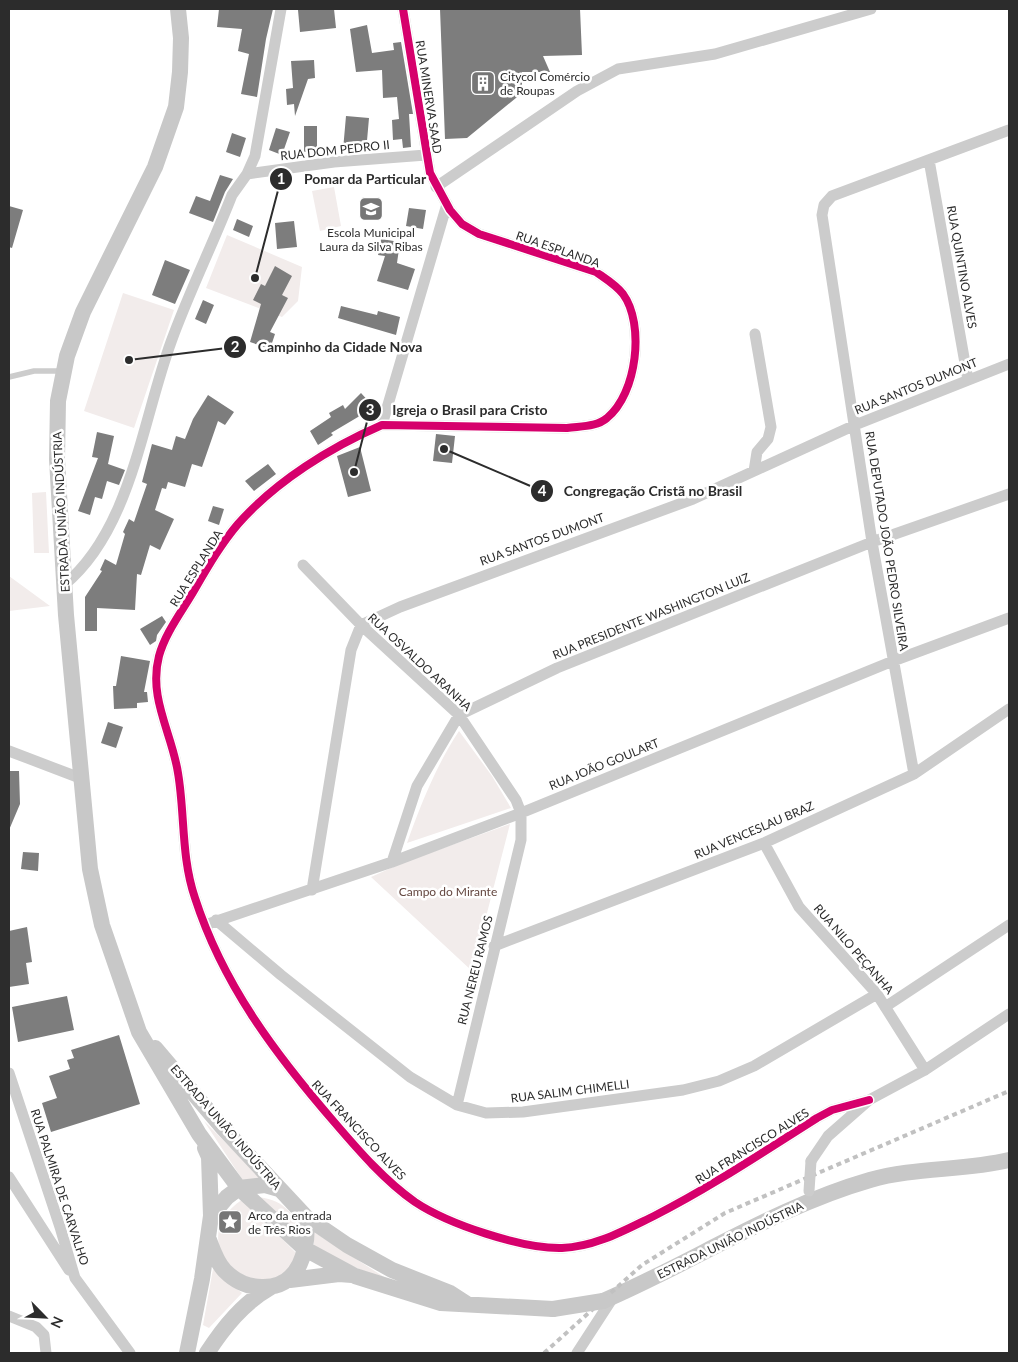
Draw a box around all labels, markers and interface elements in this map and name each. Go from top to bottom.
street label: RUA MINERVA SAAD [413,39,445,155]
place label: Citycol Comércio de Roupas [500,69,590,98]
building icon: Citycol Comércio de Roupas [470,70,496,96]
street label: RUA DOM PEDRO II [280,137,390,163]
callout: Pomar da Particular [269,164,436,193]
text: 1 [277,169,285,187]
text: Pomar da Particular [304,170,427,187]
school or university icon: Escola Municipal Laura da Silva Ribas [358,196,384,222]
street label: RUA QUINTINO ALVES [944,204,980,330]
place label: Escola Municipal Laura da Silva Ribas [319,225,423,254]
street label: RUA ESPLANDA [514,228,603,271]
callout: Campinho da Cidade Nova [223,332,432,361]
text: 2 [231,337,240,355]
text: Campinho da Cidade Nova [258,338,422,355]
street label: RUA SANTOS DUMONT [852,354,980,418]
callout: Igreja o Brasil para Cristo [358,396,558,425]
text: 3 [366,400,374,418]
text: Igreja o Brasil para Cristo [392,401,548,418]
street label: ESTRADA UNIÃO INDÚSTRIA [49,430,73,593]
street label: RUA DEPUTADO JOÃO PEDRO SILVEIRA [862,430,912,653]
callout: Congregação Cristã no Brasil [529,476,753,505]
text: 4 [538,481,547,499]
text: Congregação Cristã no Brasil [564,482,742,499]
street label: RUA SANTOS DUMONT [478,509,606,569]
street label: RUA ESPLANDA [166,526,226,609]
street label: RUA PRESIDENTE WASHINGTON LUIZ [550,569,752,663]
street label: RUA OSVALDO ARANHA [365,610,476,715]
street label: RUA JOÃO GOULART [547,735,661,793]
street label: RUA VENCESLAU BRAZ [692,798,816,862]
park label: Campo do Mirante [399,884,497,899]
street label: RUA NILO PEÇANHA [811,901,898,998]
street label: RUA NEREU RAMOS [454,914,496,1026]
street label: ESTRADA UNIÃO INDÚSTRIA [168,1061,285,1193]
street label: RUA SALIM CHIMELLI [510,1076,630,1106]
street label: RUA FRANCISCO ALVES [309,1077,409,1183]
street label: RUA FRANCISCO ALVES [692,1105,812,1187]
street label: RUA PALMIRA DE CARVALHO [28,1107,93,1268]
street label: ESTRADA UNIÃO INDÚSTRIA [654,1198,806,1282]
place label: Arco da entrada de Três Rios [248,1208,332,1237]
place icon: Arco da entrada de Três Rios [217,1209,243,1235]
north arrow [20,1292,70,1342]
text: N [47,1314,67,1331]

